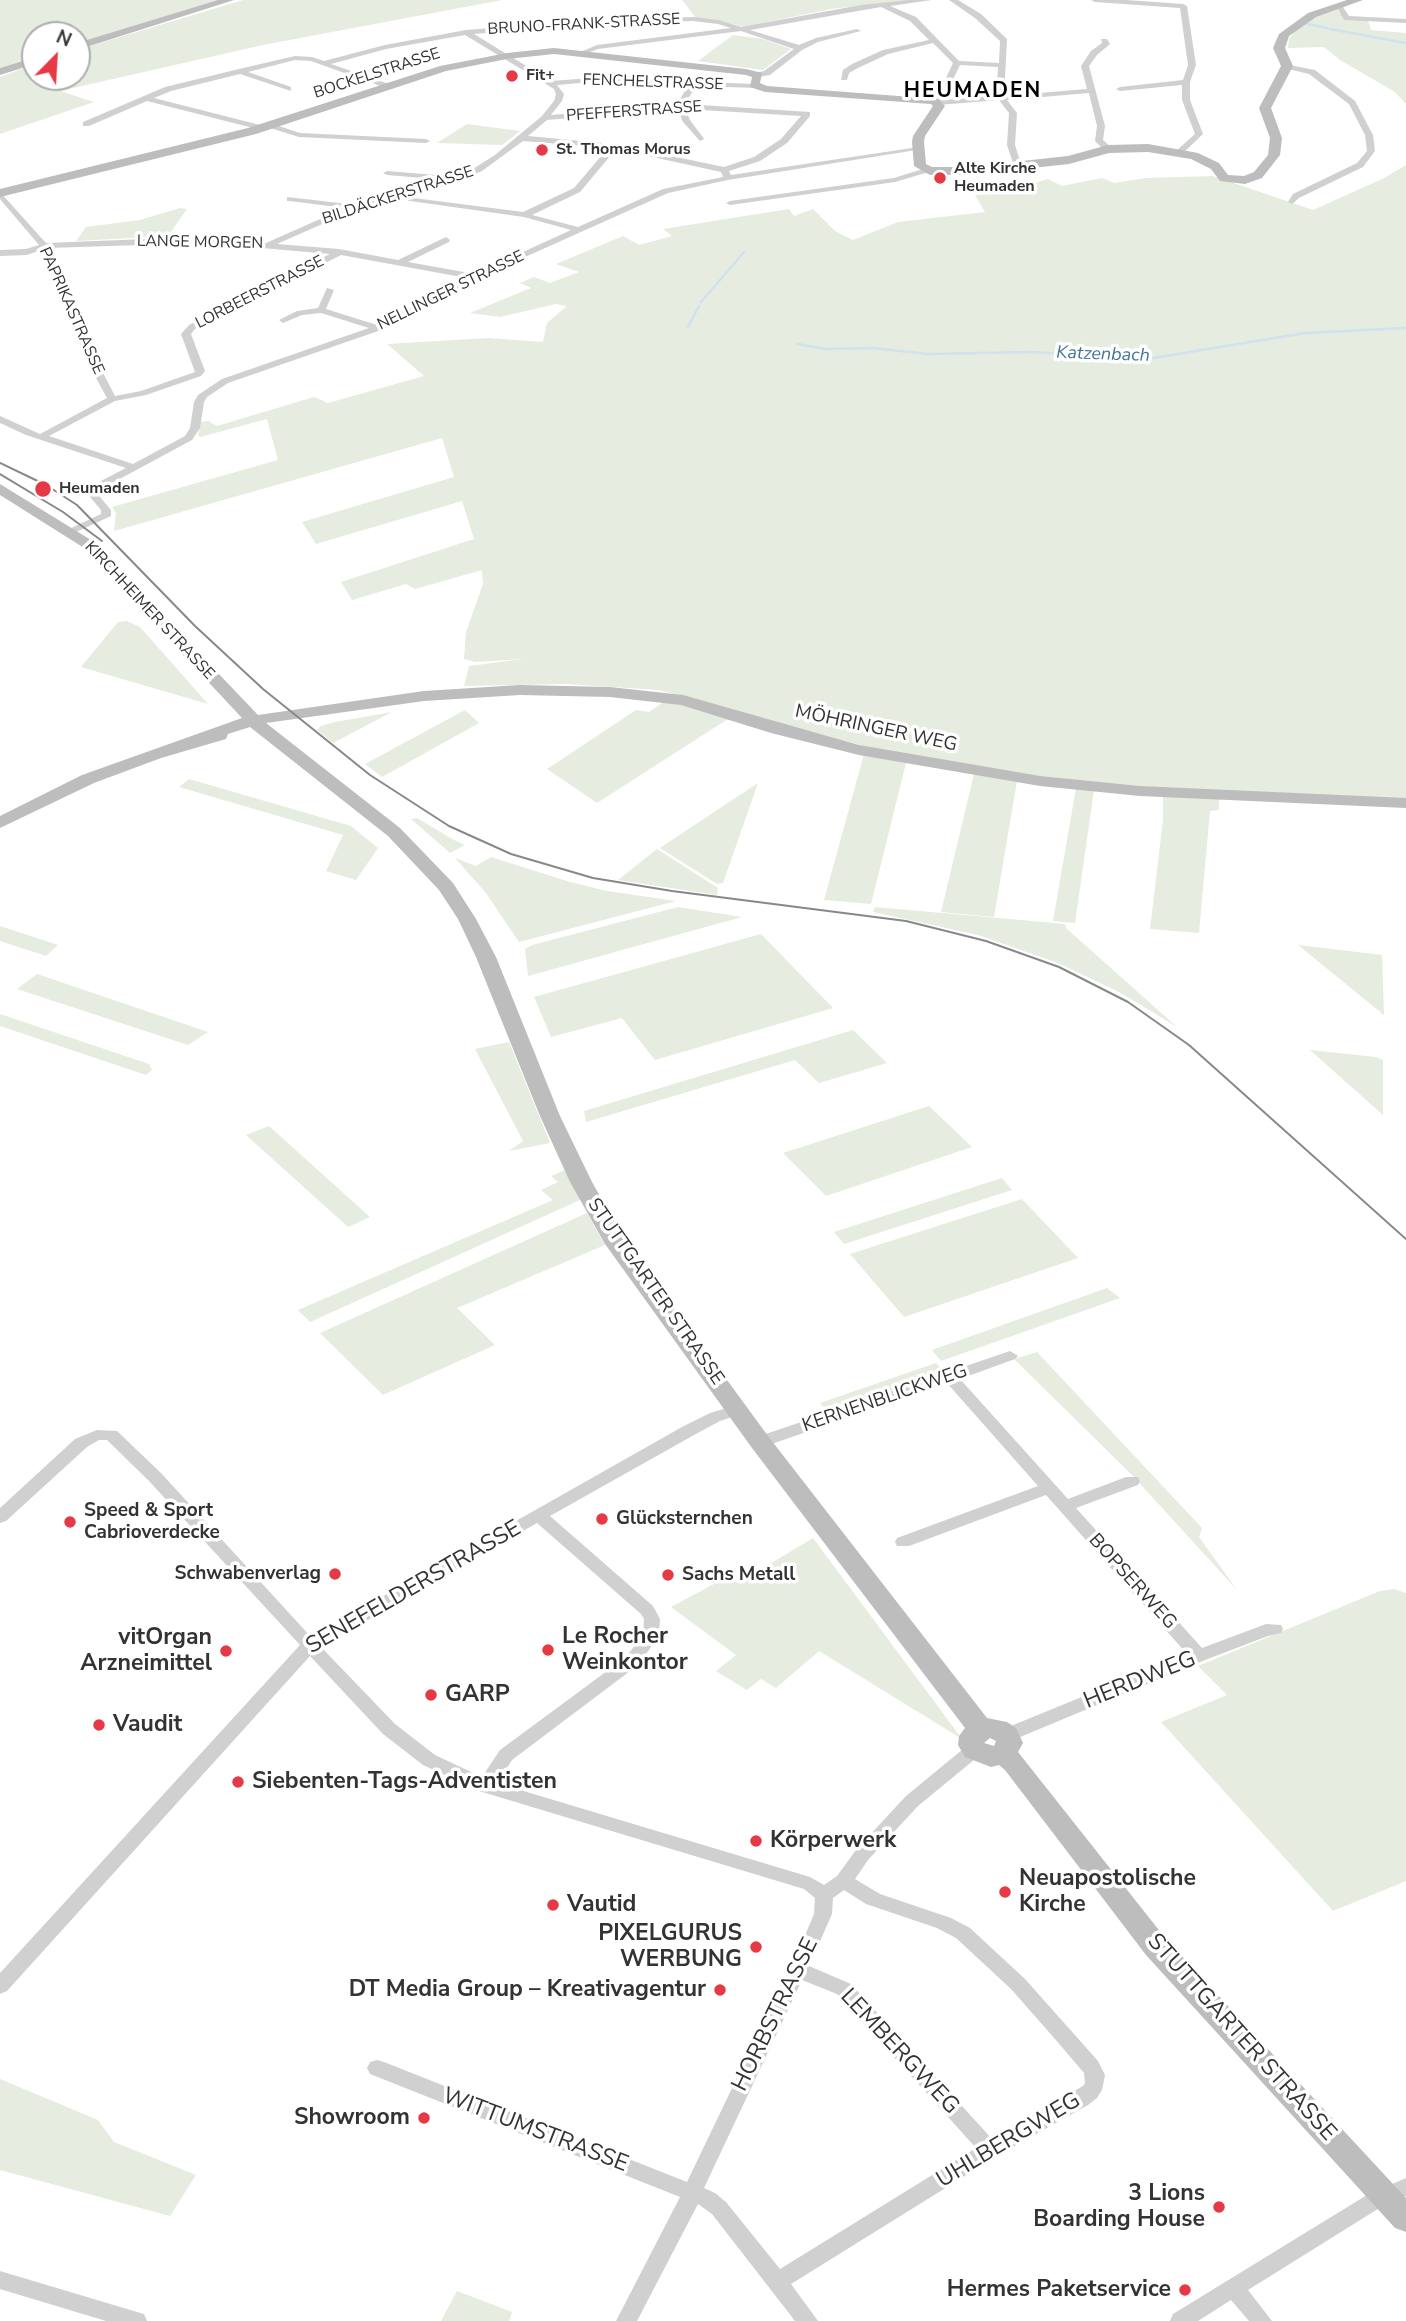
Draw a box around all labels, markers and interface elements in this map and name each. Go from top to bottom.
street label: BRUNO-FRANK-STRASSE [487,10,681,40]
north arrow [21,21,91,91]
text: N [52,24,76,53]
street label: BOCKELSTRASSE [311,44,443,104]
place label: Fit+ [526,66,555,86]
marker: Fit+ [504,68,520,84]
street label: FENCHELSTRASSE [582,71,724,95]
district label: HEUMADEN [905,79,1041,105]
street label: PFEFFERSTRASSE [565,98,703,126]
place label: St. Thomas Morus [556,140,691,160]
marker: St. Thomas Morus [534,142,550,158]
place label: Alte Kirche Heumaden [954,159,1036,197]
street label: BILDÄCKERSTRASSE [320,162,476,230]
marker: Alte Kirche Heumaden [932,170,948,186]
street label: LANGE MORGEN [137,232,263,254]
street label: PAPRIKASTRASSE [34,245,108,377]
street label: NELLINGER STRASSE [375,247,527,335]
street label: LORBEERSTRASSE [193,252,327,334]
water label: Katzenbach [1056,343,1150,367]
marker: Heumaden [33,479,53,499]
place label: Heumaden [59,479,140,499]
street label: KIRCHHEIMER STRASSE [80,538,218,684]
street label: MÖHRINGER WEG [793,701,959,757]
street label: STUTTGARTER STRASSE [582,1194,728,1390]
street label: KERNENBLICKWEG [800,1360,970,1438]
place label: Speed & Sport Cabrioverdecke [84,1500,220,1544]
place label: Glücksternchen [616,1508,753,1530]
marker: Glücksternchen [594,1511,610,1527]
marker: Speed & Sport Cabrioverdecke [62,1514,78,1530]
street label: SENEFELDERSTRASSE [302,1515,526,1661]
street label: BOPSERWEG [1083,1530,1181,1634]
place label: Schwabenverlag [174,1563,321,1585]
place label: Sachs Metall [682,1564,795,1586]
marker: Schwabenverlag [327,1566,343,1582]
marker: Sachs Metall [660,1567,676,1583]
place label: Le Rocher Weinkontor [562,1623,688,1677]
place label: vitOrgan Arzneimittel [80,1624,212,1678]
marker: Le Rocher Weinkontor [540,1642,556,1658]
marker: vitOrgan Arzneimittel [218,1643,234,1659]
street label: HERDWEG [1080,1646,1200,1716]
place label: GARP [445,1681,510,1709]
marker: GARP [423,1687,439,1703]
place label: Vaudit [113,1711,182,1739]
marker: Vaudit [91,1717,107,1733]
place label: Siebenten-Tags-Adventisten [252,1768,557,1796]
marker: Siebenten-Tags-Adventisten [230,1774,246,1790]
place label: Körperwerk [770,1827,896,1855]
marker: Körperwerk [748,1833,764,1849]
place label: Neuapostolische Kirche [1019,1865,1196,1919]
marker: Neuapostolische Kirche [997,1884,1013,1900]
place label: Vautid [567,1891,636,1919]
marker: Vautid [545,1897,561,1913]
place label: PIXELGURUS WERBUNG [598,1920,742,1974]
street label: STUTTGARTER STRASSE [1141,1929,1341,2147]
street label: HORBSTRASSE [727,1934,825,2096]
marker: PIXELGURUS WERBUNG [748,1939,764,1955]
place label: DT Media Group – Kreativagentur [349,1976,706,2004]
marker: DT Media Group – Kreativagentur [712,1982,728,1998]
street label: LEMBERGWEG [834,1983,964,2121]
street label: WITTUMSTRASSE [438,2083,632,2179]
street label: UHLBERGWEG [932,2087,1086,2195]
place label: Showroom [294,2104,410,2132]
marker: Showroom [416,2110,432,2126]
place label: 3 Lions Boarding House [1033,2180,1205,2234]
marker: 3 Lions Boarding House [1211,2199,1227,2215]
place label: Hermes Paketservice [947,2276,1171,2304]
marker: Hermes Paketservice [1177,2282,1193,2298]

